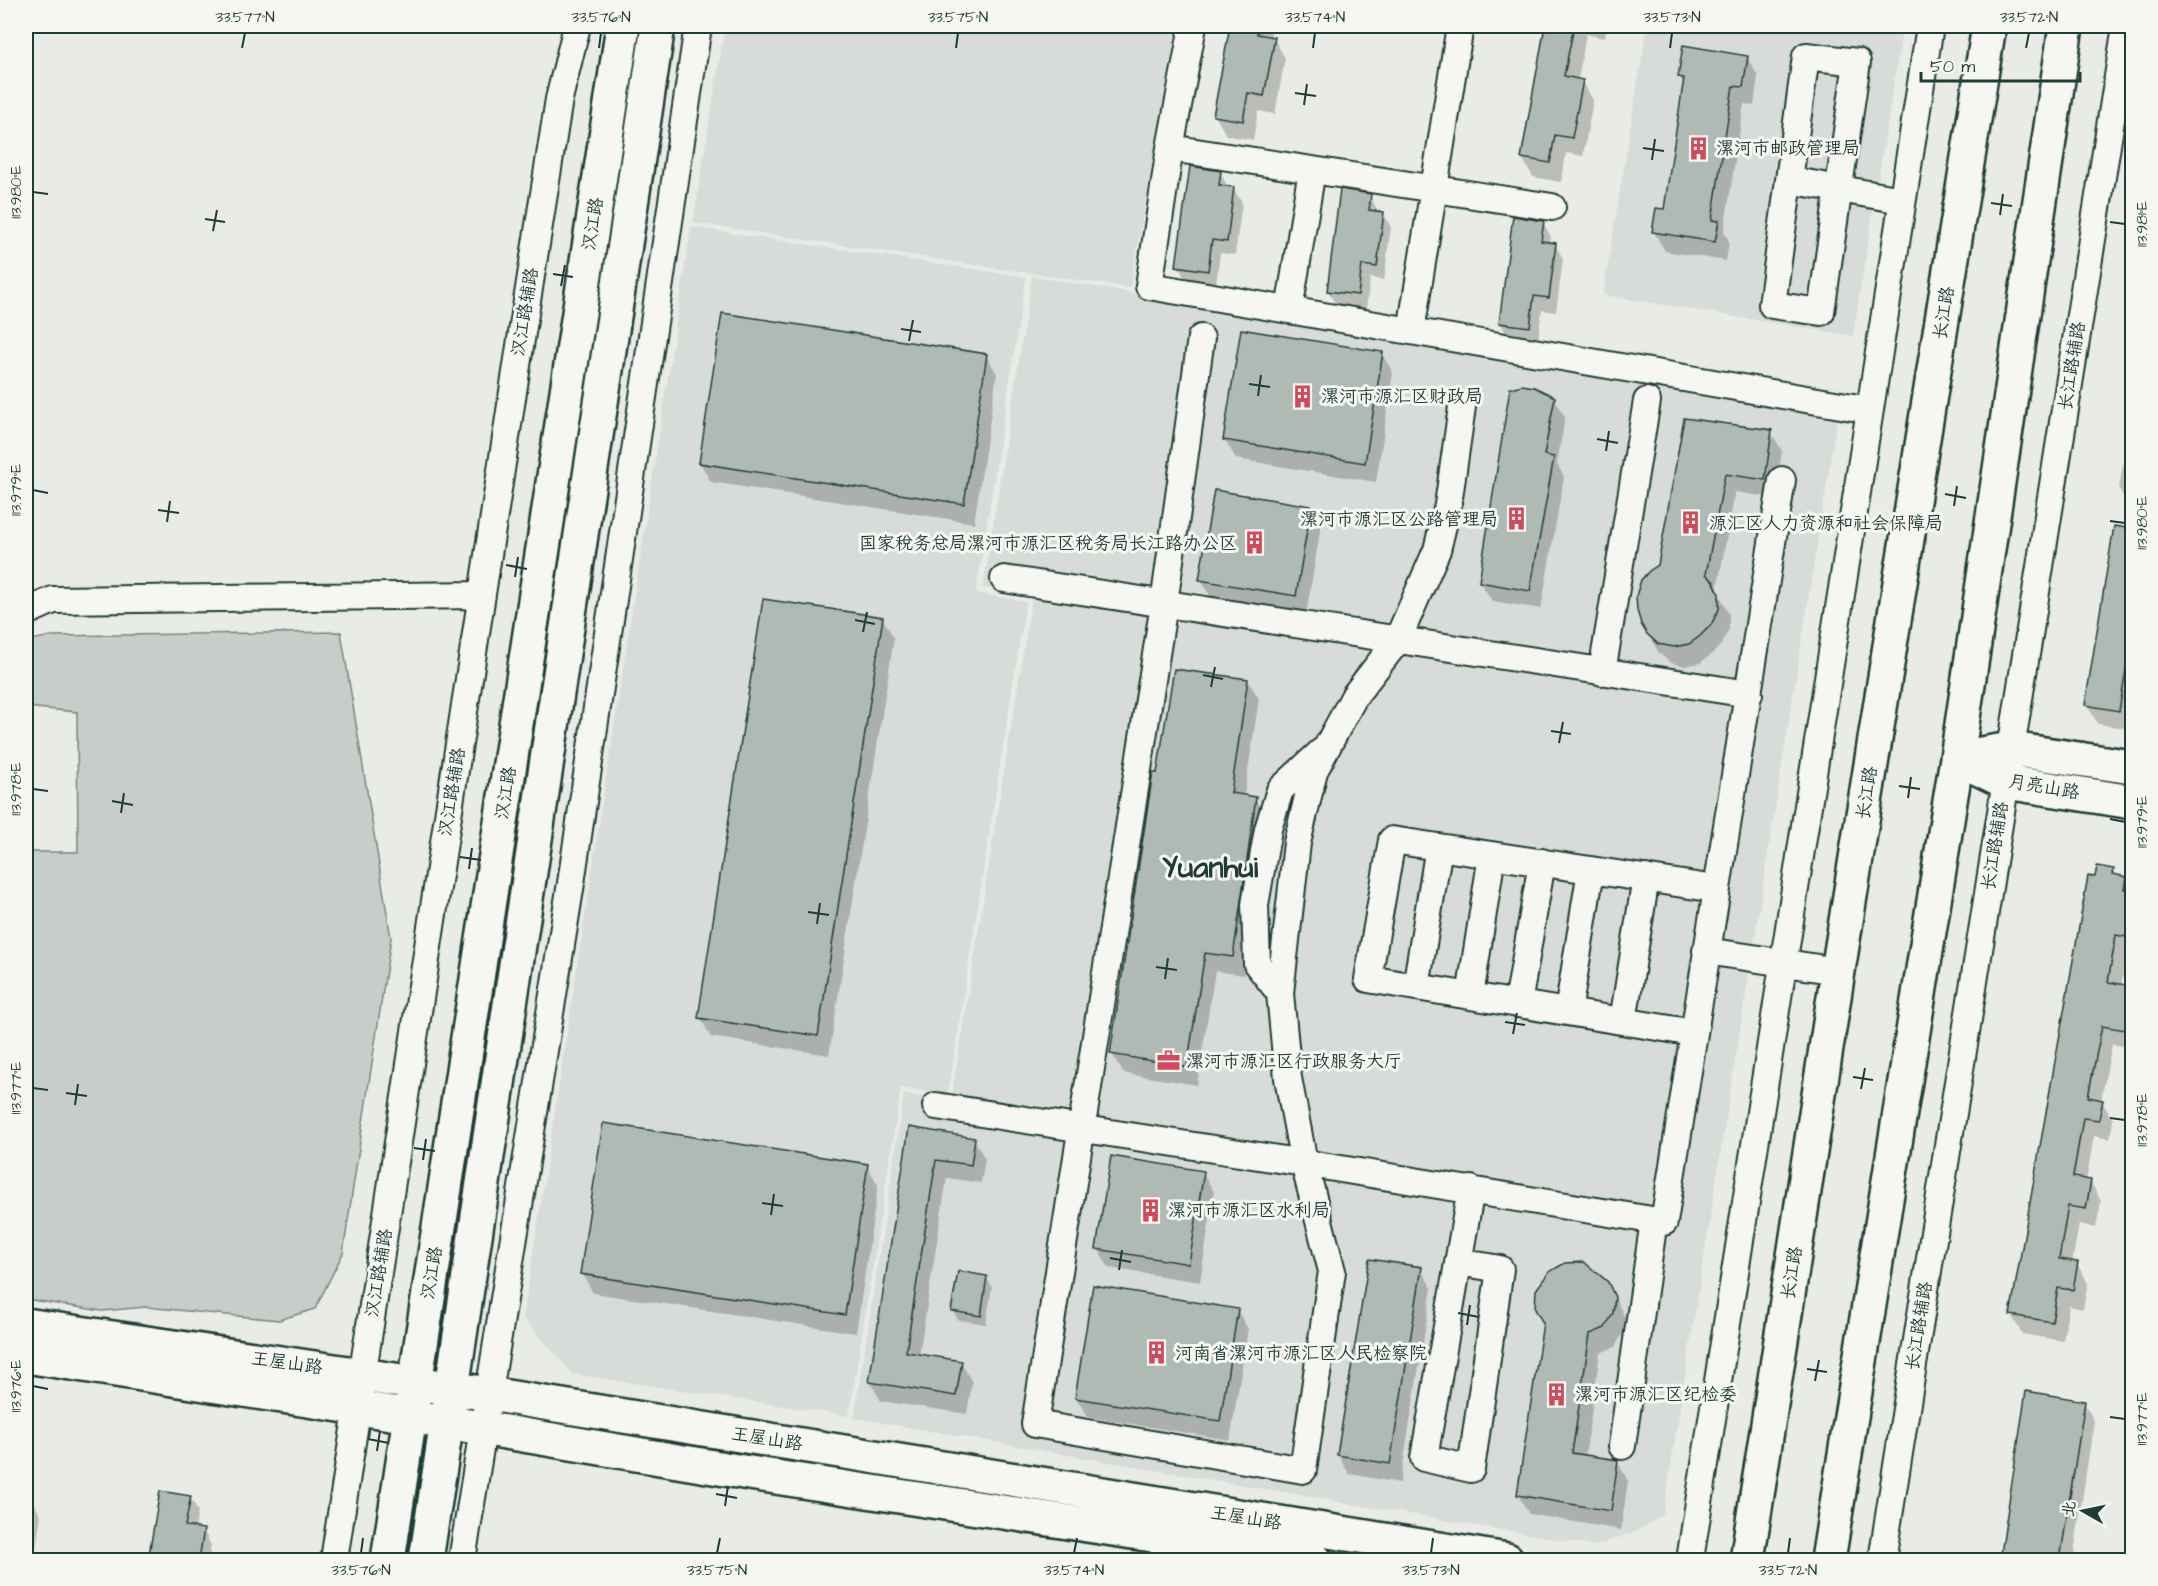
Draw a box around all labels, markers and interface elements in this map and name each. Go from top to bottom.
text: 33.577°N [215,7,275,28]
text: 33.576°N [571,7,631,28]
text: 33.575°N [928,7,988,28]
text: 33.574°N [1285,7,1345,28]
text: 33.573°N [1643,7,1701,28]
text: 33.572°N [2000,7,2058,28]
scale bar [1921,45,2080,83]
text: 50 m [1930,54,1975,79]
building icon: 漯河市邮政管理局 [1685,135,1711,161]
place label: 漯河市邮政管理局 [1716,136,1860,161]
text: 113.980°E [6,165,27,219]
street label: 汉江路 [576,195,610,253]
text: 113.981°E [2132,201,2153,247]
street label: 汉江路辅路 [506,266,544,358]
street label: 长江路 [1927,284,1961,342]
street label: 长江路辅路 [2053,320,2091,412]
building icon: 漯河市源汇区财政局 [1290,383,1316,409]
place label: 漯河市源汇区财政局 [1321,384,1483,409]
text: 113.979°E [6,464,27,516]
text: 113.980°E [2132,496,2153,550]
building icon: 漯河市源汇区公路管理局 [1503,506,1529,532]
place label: 漯河市源汇区公路管理局 [1300,507,1498,532]
building icon: 源汇区人力资源和社会保障局 [1678,510,1704,536]
place label: 源汇区人力资源和社会保障局 [1709,511,1943,536]
building icon: 国家税务总局漯河市源汇区税务局长江路办公区 [1242,530,1268,556]
place label: 国家税务总局漯河市源汇区税务局长江路办公区 [859,531,1237,556]
street label: 汉江路辅路 [433,746,471,838]
text: 113.978°E [6,762,27,816]
street label: 汉江路 [489,764,523,822]
street label: 长江路 [1850,764,1884,822]
street label: 月亮山路 [2006,768,2082,806]
text: 113.979°E [2132,796,2153,848]
street label: 长江路辅路 [1976,800,2014,892]
district label: Yuanhui [1162,847,1259,889]
office icon: 漯河市源汇区行政服务大厅 [1155,1048,1181,1074]
place label: 漯河市源汇区行政服务大厅 [1186,1049,1402,1074]
text: 113.977°E [6,1062,27,1114]
text: 113.978°E [2132,1093,2153,1147]
building icon: 漯河市源汇区水利局 [1137,1197,1163,1223]
place label: 漯河市源汇区水利局 [1168,1198,1330,1223]
street label: 汉江路辅路 [360,1227,398,1319]
street label: 汉江路 [415,1244,449,1302]
street label: 长江路 [1775,1244,1809,1302]
street label: 长江路辅路 [1900,1280,1938,1372]
building icon: 河南省漯河市源汇区人民检察院 [1144,1340,1170,1366]
place label: 河南省漯河市源汇区人民检察院 [1175,1341,1427,1366]
street label: 王屋山路 [250,1346,324,1380]
text: 113.976°E [6,1359,27,1412]
building icon: 漯河市源汇区纪检委 [1544,1381,1570,1407]
place label: 漯河市源汇区纪检委 [1575,1382,1737,1407]
text: 113.977°E [2132,1393,2153,1445]
street label: 王屋山路 [729,1421,805,1457]
north arrow [2053,1481,2113,1541]
text: 北 [2057,1499,2081,1518]
street label: 王屋山路 [1208,1500,1284,1536]
text: 33.576°N [331,1560,391,1581]
text: 33.575°N [687,1560,747,1581]
text: 33.574°N [1044,1560,1104,1581]
text: 33.573°N [1402,1560,1460,1581]
text: 33.572°N [1759,1560,1817,1581]

